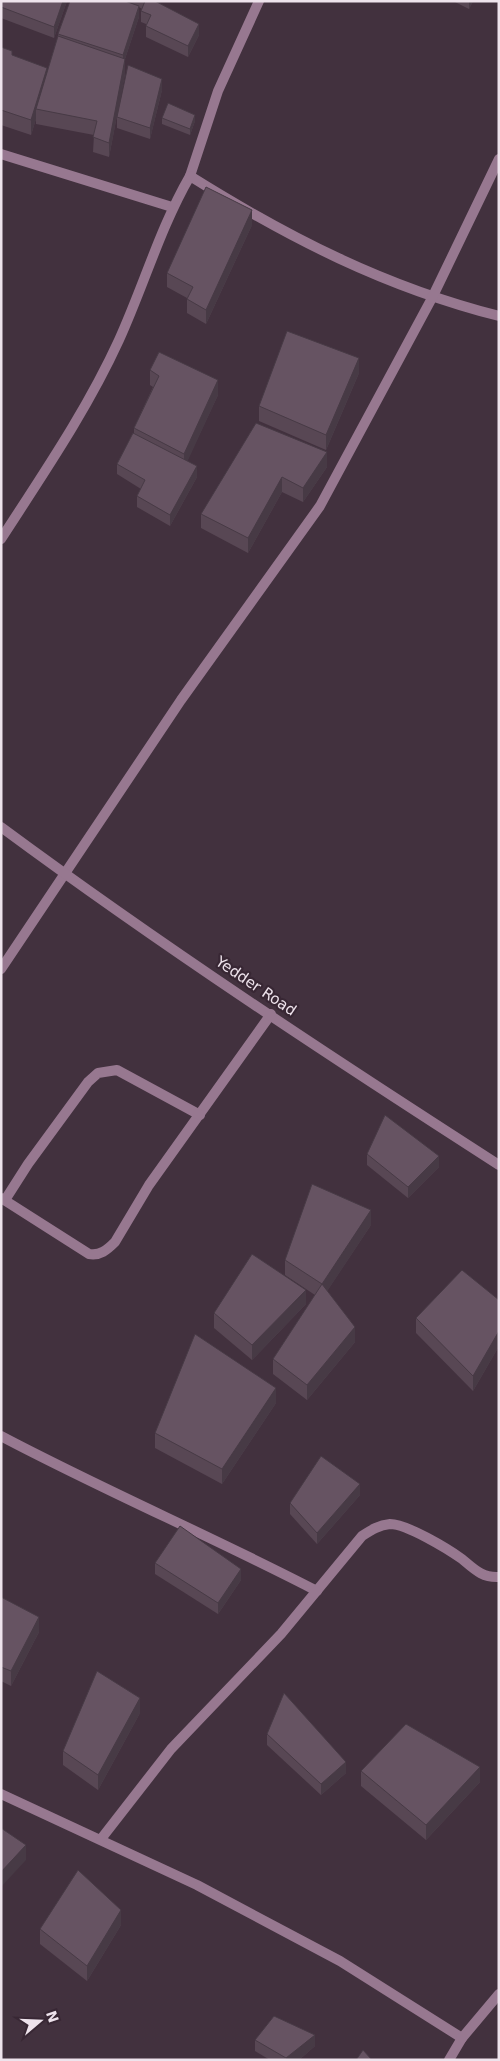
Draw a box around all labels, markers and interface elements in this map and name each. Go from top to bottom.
street label: Yedder Road [211,952,300,1020]
north arrow [15,1996,65,2046]
text: N [43,2009,62,2025]

